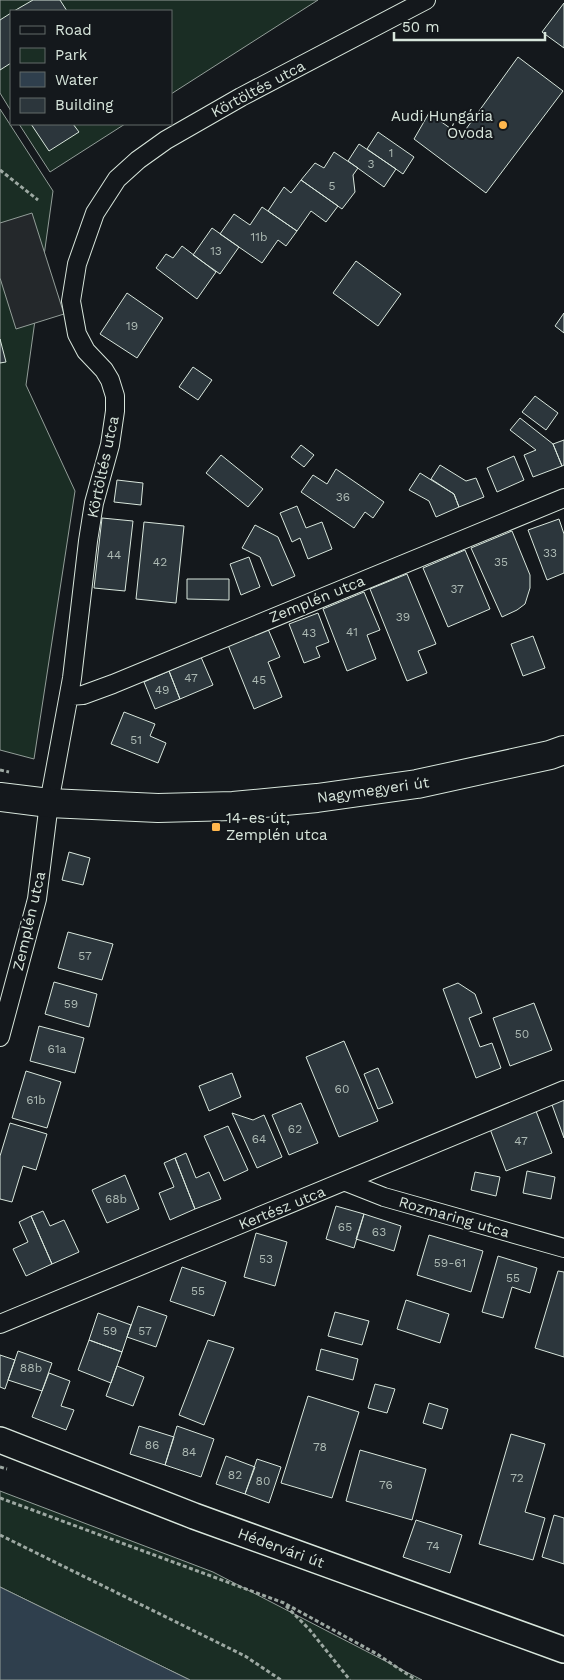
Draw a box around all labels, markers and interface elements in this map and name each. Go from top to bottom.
legend [10,10,172,125]
scale bar [394,10,545,42]
text: 50 m [402,18,439,36]
text: Road [55,21,92,39]
text: Park [55,46,88,64]
street label: Körtöltés utca [208,56,309,121]
text: Water [55,71,98,89]
text: Building [55,96,113,114]
place label: Audi Hungária Óvoda [391,107,494,142]
marker: Audi Hungária Óvoda [497,119,509,131]
house number: 1 [389,146,393,160]
house number: 3 [368,157,375,171]
house number: 5 [329,179,336,193]
house number: 11b [251,230,267,244]
house number: 13 [210,244,222,258]
house number: 19 [126,319,138,333]
street label: Körtöltés utca [83,414,123,520]
house number: 36 [336,490,350,504]
house number: 33 [543,546,557,560]
house number: 44 [107,548,121,562]
house number: 42 [153,555,167,569]
house number: 35 [494,555,508,569]
street label: Zemplén utca [267,571,368,626]
house number: 37 [450,582,464,596]
house number: 39 [396,610,410,624]
house number: 41 [346,625,358,639]
house number: 43 [302,626,316,640]
house number: 47 [184,671,198,685]
house number: 45 [252,673,266,687]
house number: 49 [155,683,169,697]
house number: 51 [130,733,142,747]
street label: Nagymegyeri út [316,773,431,807]
place label: 14-es út, Zemplén utca [226,809,328,844]
marker: 14-es út, Zemplén utca [210,821,222,833]
street label: Zemplén utca [9,869,49,972]
house number: 57 [78,949,92,963]
house number: 59 [64,997,78,1011]
house number: 50 [515,1027,529,1041]
house number: 61a [48,1042,67,1056]
house number: 60 [335,1082,349,1096]
house number: 61b [26,1093,46,1107]
house number: 62 [288,1122,302,1136]
house number: 64 [252,1132,266,1146]
house number: 47 [514,1134,528,1148]
street label: Kertész utca [236,1182,328,1234]
house number: 68b [105,1192,127,1206]
street label: Rozmaring utca [397,1193,512,1242]
house number: 65 [338,1220,352,1234]
house number: 63 [372,1225,386,1239]
house number: 53 [259,1252,273,1266]
house number: 59-61 [434,1256,466,1270]
house number: 55 [506,1271,520,1285]
house number: 55 [191,1284,205,1298]
house number: 59 [103,1324,117,1338]
house number: 57 [138,1324,152,1338]
house number: 88b [20,1361,42,1375]
house number: 86 [145,1438,159,1452]
house number: 78 [313,1440,327,1454]
house number: 84 [182,1445,196,1459]
house number: 82 [228,1468,242,1482]
house number: 72 [510,1471,524,1485]
house number: 80 [256,1474,270,1488]
house number: 76 [379,1478,393,1492]
street label: Hédervári út [235,1524,327,1572]
house number: 74 [426,1539,440,1553]

